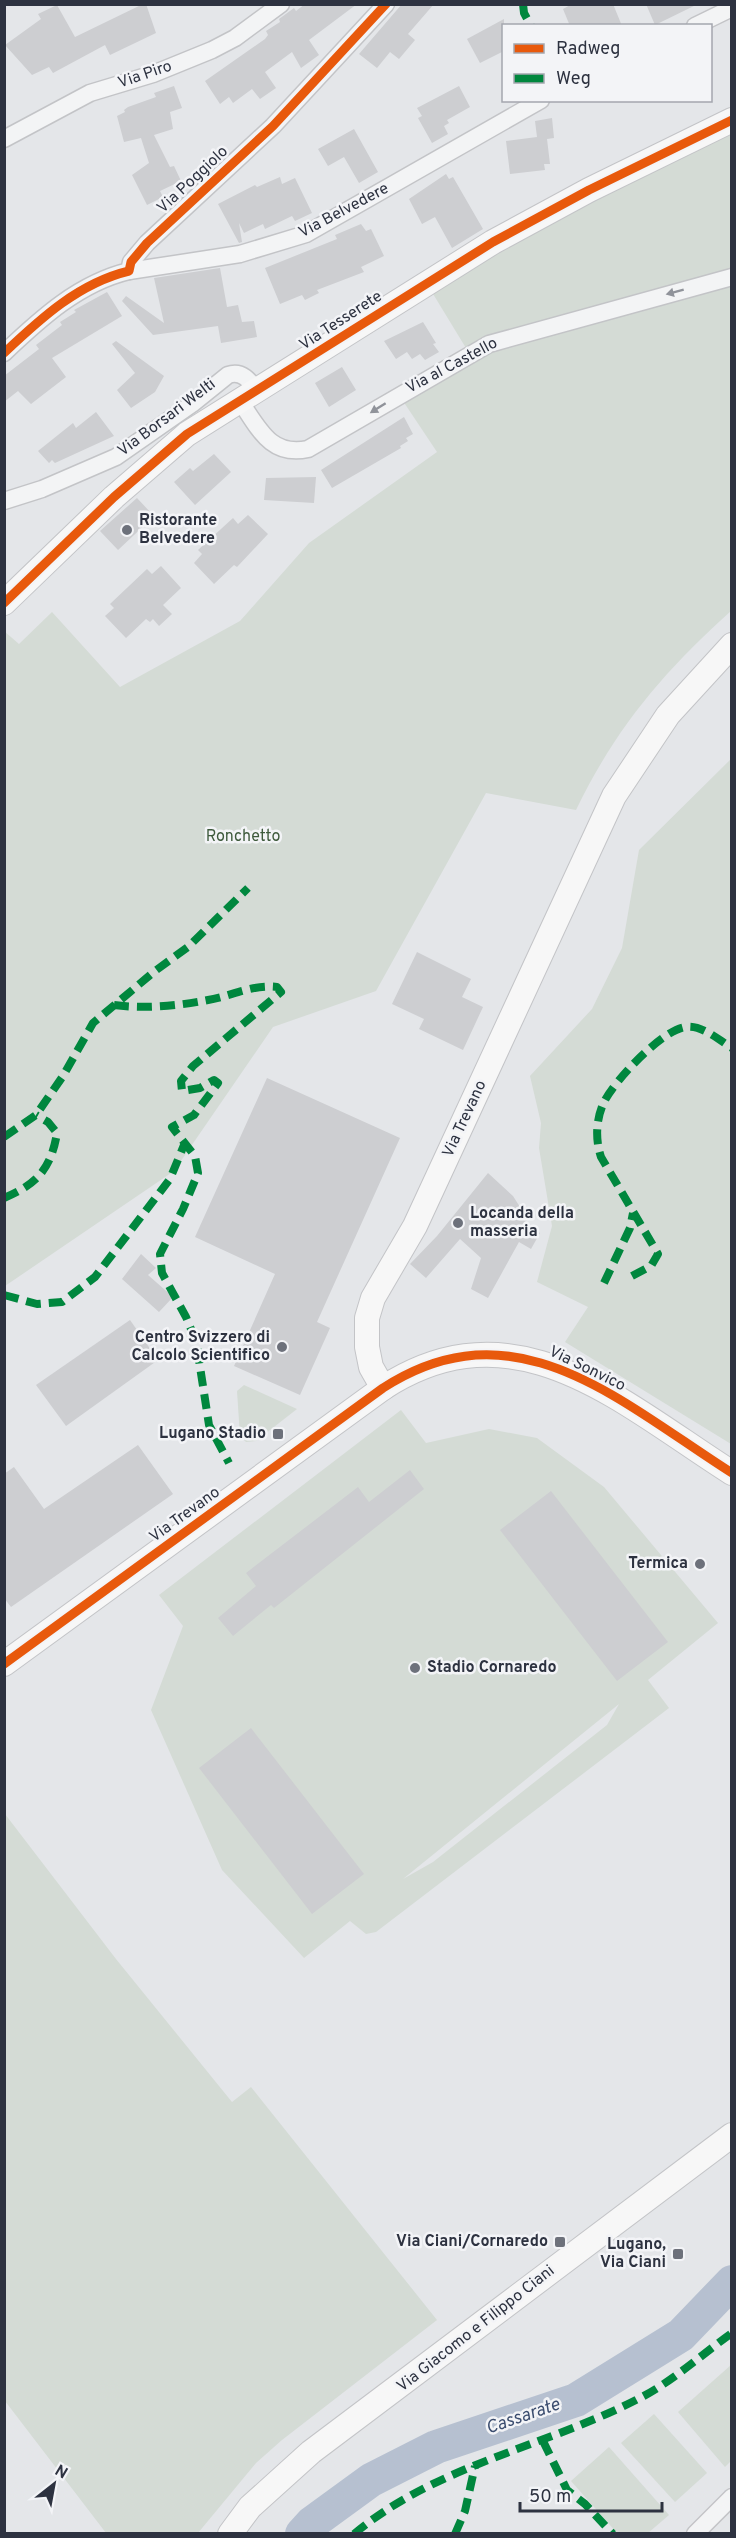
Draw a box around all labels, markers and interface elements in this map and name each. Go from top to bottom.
legend [502,24,712,102]
text: Radweg [556,38,620,61]
street label: Via Piro [115,56,175,94]
text: Weg [556,68,591,91]
street label: Via Poggiolo [153,142,233,218]
street label: Via Belvedere [295,179,393,243]
street label: Via Tesserete [296,287,386,355]
one-way arrow [666,288,684,298]
street label: Via al Castello [403,333,501,399]
street label: Via Borsari Welti [114,375,220,461]
one-way arrow [370,402,386,413]
place label: Ristorante Belvedere [139,511,217,549]
marker: Ristorante Belvedere [120,523,134,537]
park label: Ronchetto [206,827,280,847]
street label: Via Trevano [438,1077,492,1161]
place label: Locanda della masseria [470,1204,574,1242]
marker: Locanda della masseria [451,1216,465,1230]
place label: Centro Svizzero di Calcolo Scientifico [131,1328,270,1366]
marker: Centro Svizzero di Calcolo Scientifico [275,1340,289,1354]
street label: Via Sonvico [545,1342,629,1396]
place label: Lugano Stadio [159,1424,266,1444]
marker: Lugano Stadio [271,1427,285,1441]
street label: Via Trevano [146,1483,224,1547]
place label: Termica [628,1554,688,1574]
marker: Termica [693,1557,707,1571]
place label: Stadio Cornaredo [427,1658,556,1678]
marker: Stadio Cornaredo [408,1661,422,1675]
place label: Via Ciani/Cornaredo [396,2232,548,2252]
marker: Via Ciani/Cornaredo [553,2235,567,2249]
place label: Lugano, Via Ciani [600,2235,666,2273]
marker: Lugano, Via Ciani [671,2247,685,2261]
street label: Via Giacomo e Filippo Ciani [393,2261,559,2397]
water label: Cassarate [483,2393,564,2440]
north arrow [24,2454,84,2514]
text: N [51,2461,71,2484]
scale bar [520,2475,662,2513]
text: 50 m [529,2486,571,2509]

